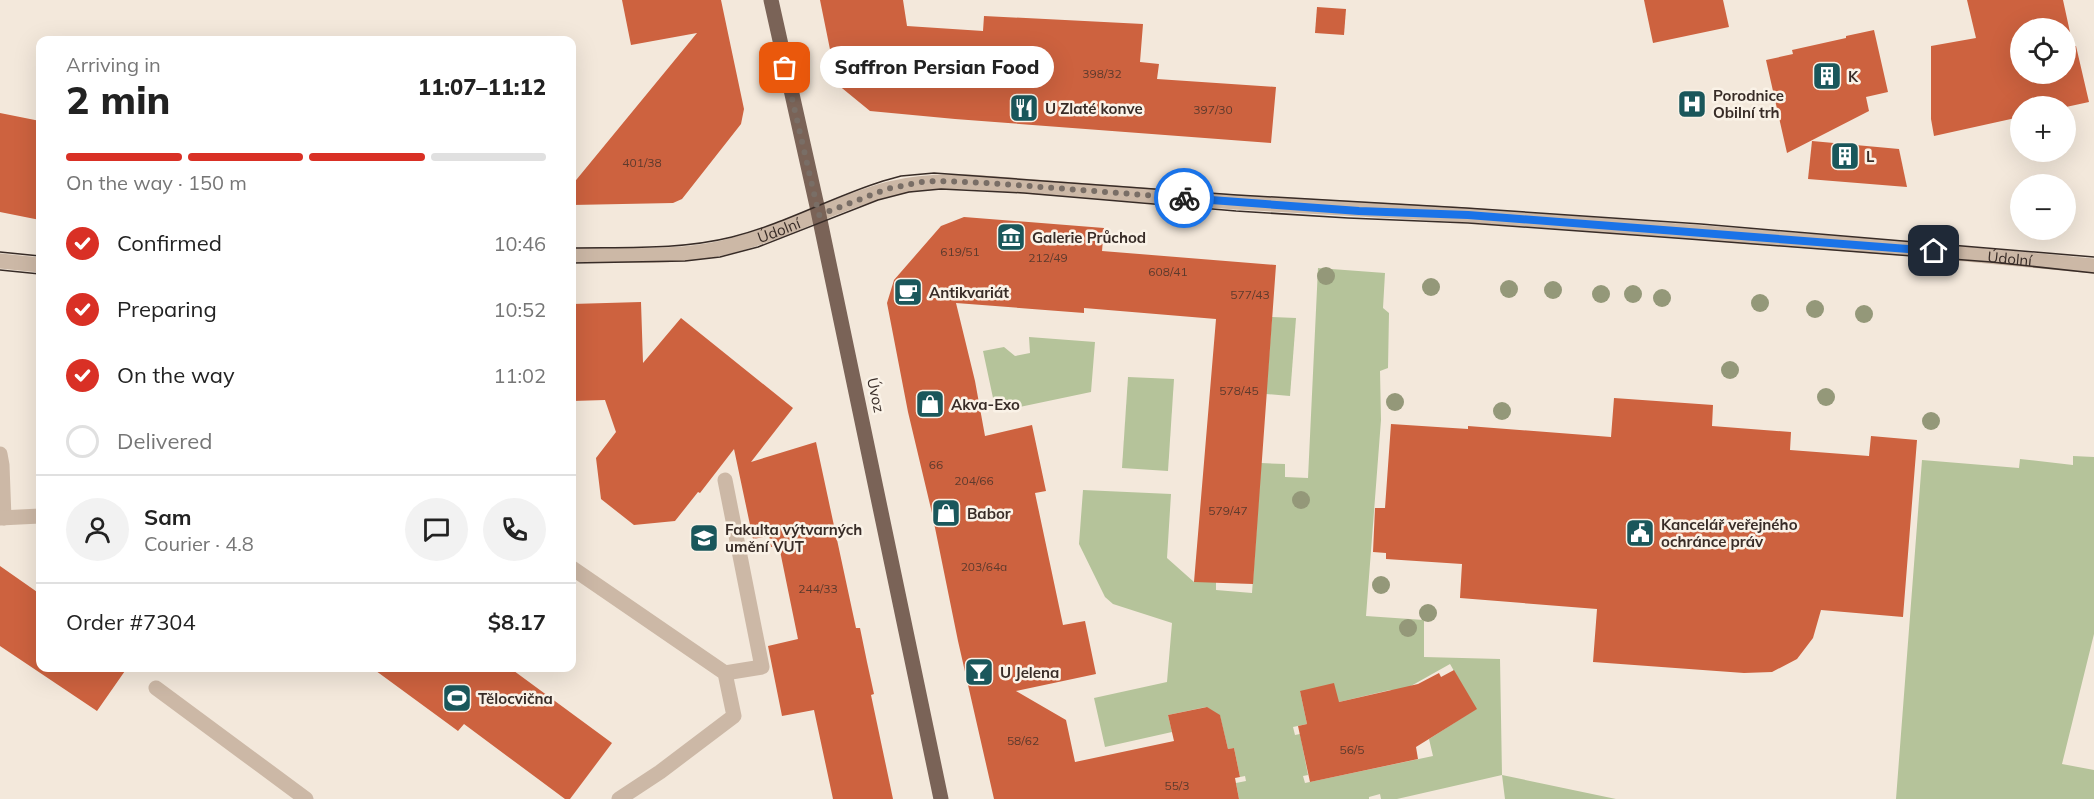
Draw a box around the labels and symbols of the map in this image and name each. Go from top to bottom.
pin [759,42,810,93]
callout: Saffron Persian Food [821,47,1055,89]
building icon: K [1811,60,1843,92]
house number: 398/32 [1082,66,1122,81]
place label: K [1848,67,1859,86]
place label: Porodnice Obilní trh [1713,86,1784,122]
hospital icon: Porodnice Obilní trh [1676,88,1708,120]
restaurant icon: U Zlaté konve [1008,92,1040,124]
place label: U Zlaté konve [1045,99,1143,118]
house number: 397/30 [1193,102,1233,117]
building icon: L [1829,140,1861,172]
place label: L [1866,147,1875,166]
house number: 401/38 [622,155,662,170]
courier [1154,168,1214,228]
street label: Údolní [755,212,804,247]
museum icon: Galerie Průchod [995,221,1027,253]
pin [1908,225,1959,276]
place label: Galerie Průchod [1032,228,1146,247]
house number: 619/51 [940,244,980,259]
street label: Údolní [1987,247,2034,270]
house number: 212/49 [1028,250,1068,265]
house number: 608/41 [1148,264,1188,279]
cafe icon: Antikvariát [892,276,924,308]
place label: Antikvariát [929,283,1009,302]
house number: 577/43 [1230,287,1270,302]
street label: Úvoz [863,376,889,414]
house number: 578/45 [1219,383,1259,398]
shop icon: Akva-Exo [914,388,946,420]
place label: Akva-Exo [951,395,1020,414]
house number: 66 [929,457,943,472]
house number: 204/66 [954,473,994,488]
shop icon: Babor [930,497,962,529]
house number: 579/47 [1208,503,1248,518]
place label: Babor [967,504,1011,523]
place label: Kancelář veřejného ochránce práv [1661,515,1798,551]
public building icon: Kancelář veřejného ochránce práv [1624,517,1656,549]
place label: Fakulta výtvarných umění VUT [725,520,862,556]
school or university icon: Fakulta výtvarných umění VUT [688,522,720,554]
house number: 203/64a [961,559,1007,574]
house number: 244/33 [798,581,838,596]
bar icon: U Jelena [963,656,995,688]
place label: U Jelena [1000,663,1059,682]
sports icon: Tělocvična [441,682,473,714]
place label: Tělocvična [478,689,553,708]
house number: 58/62 [1007,733,1039,748]
house number: 56/5 [1339,742,1365,757]
house number: 55/3 [1164,778,1190,793]

